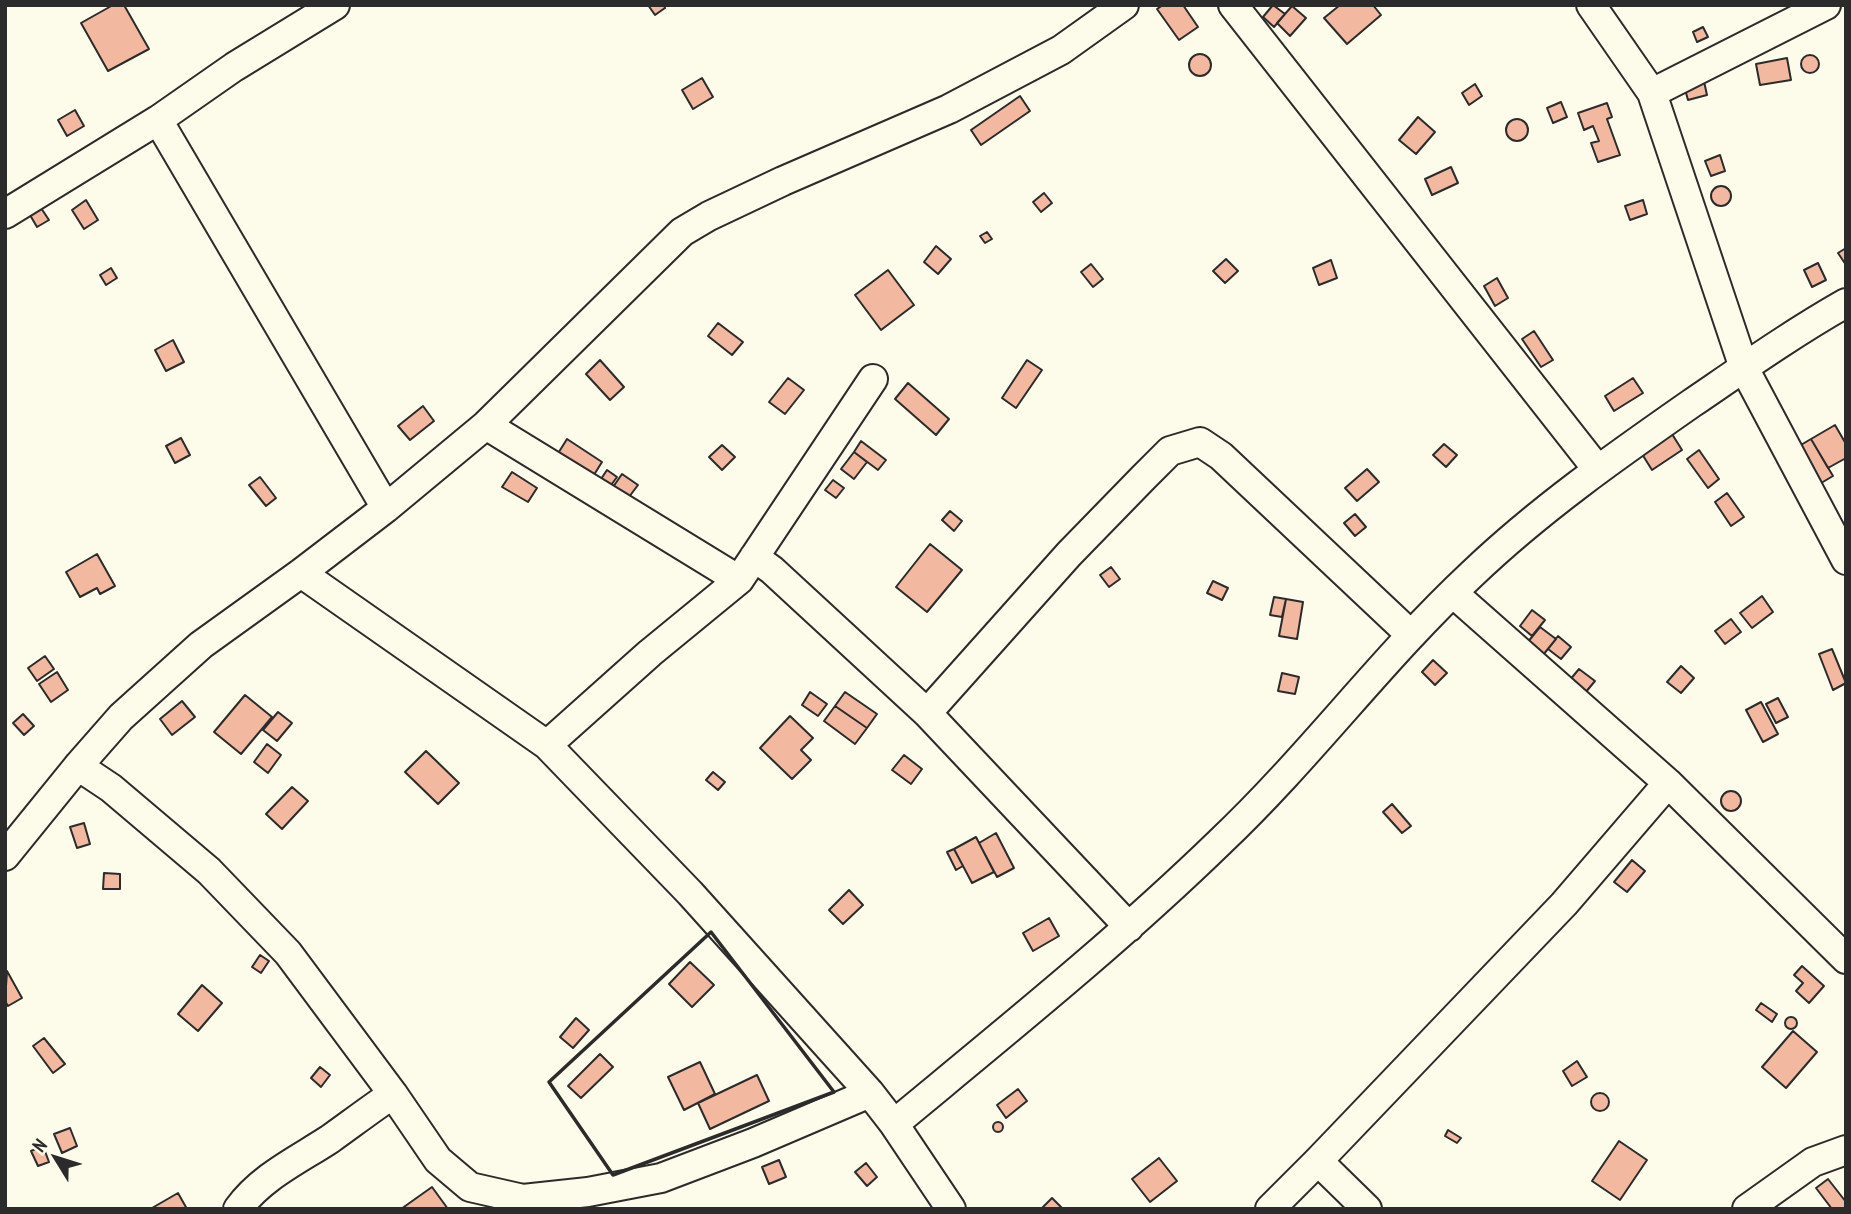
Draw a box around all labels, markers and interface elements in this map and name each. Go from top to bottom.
north arrow [21,1123,91,1193]
text: N [27,1134,52,1157]

